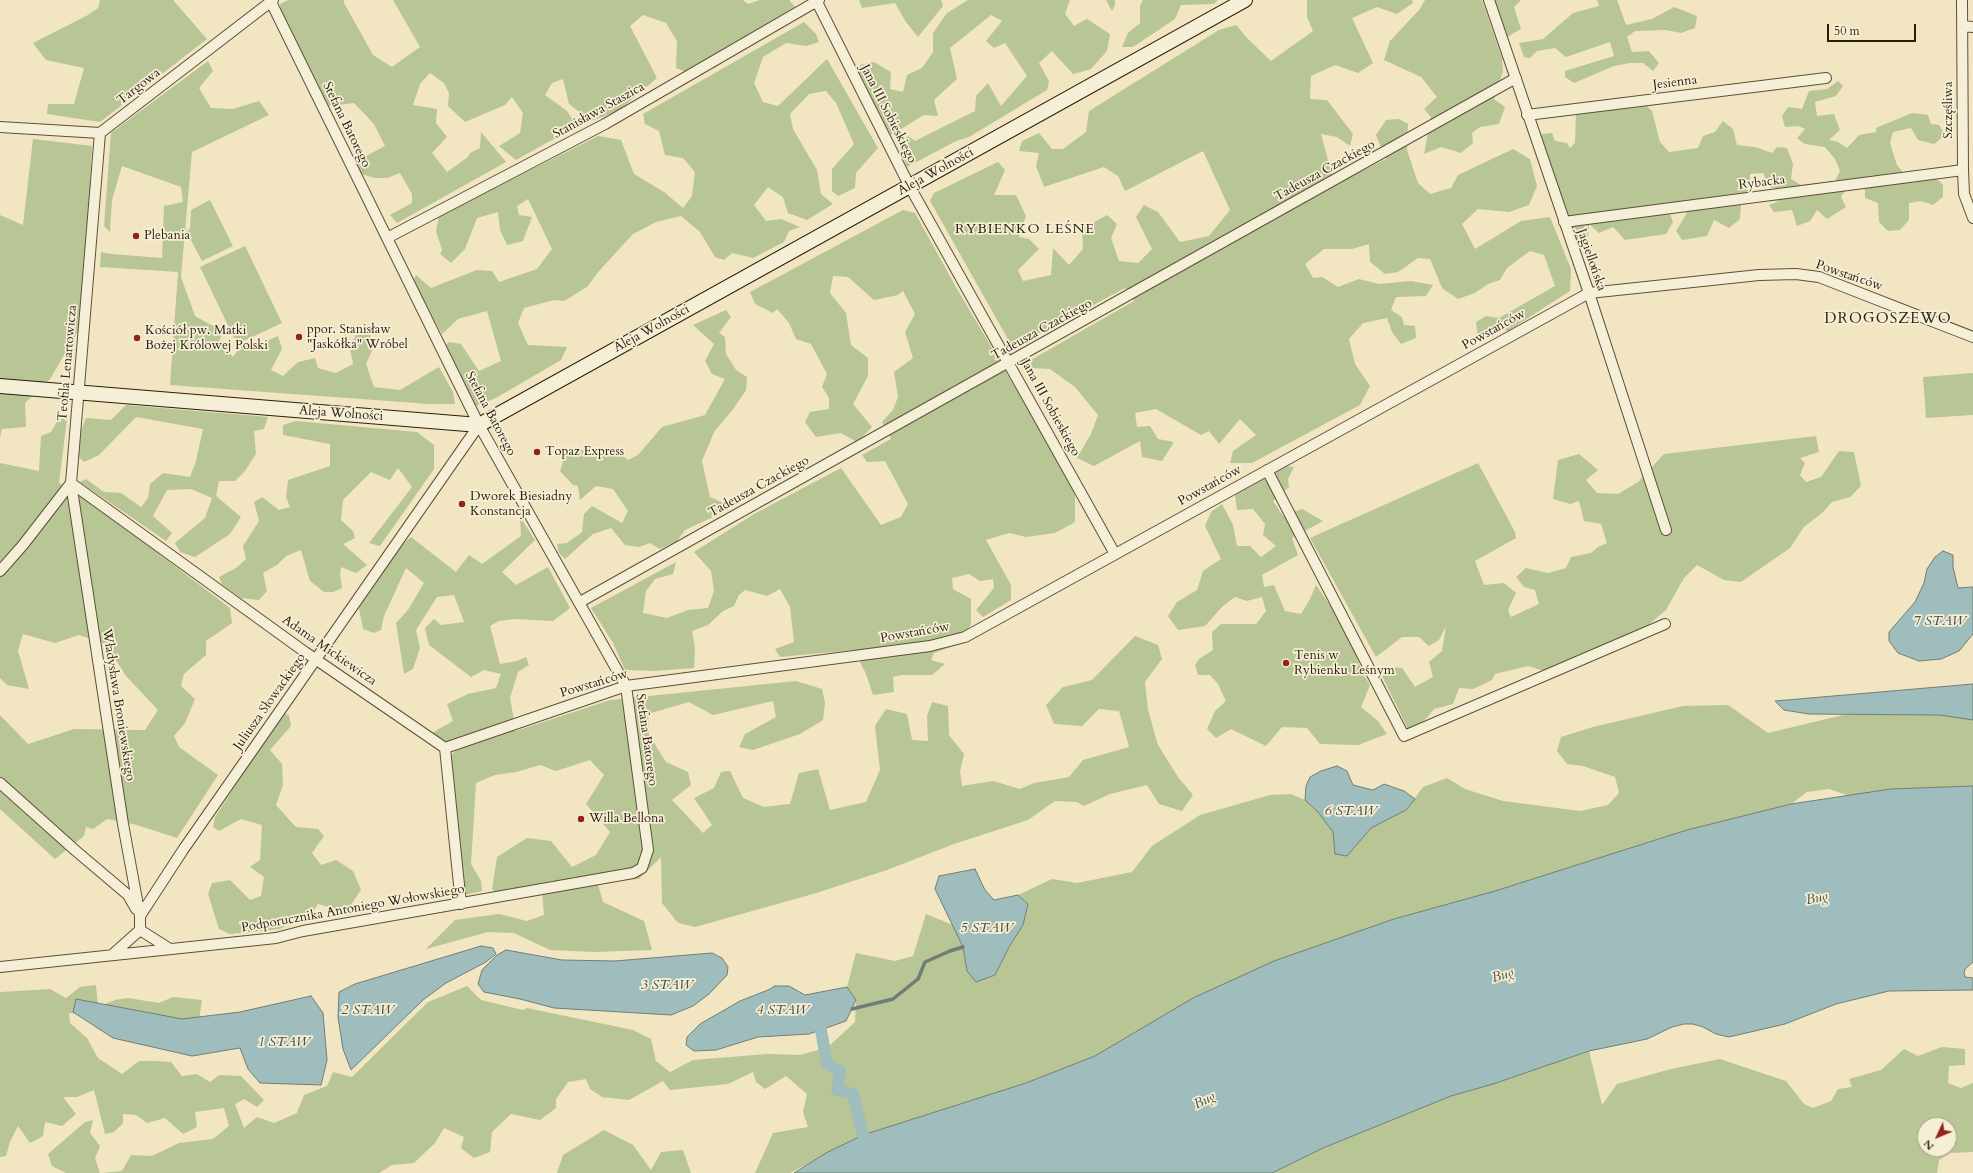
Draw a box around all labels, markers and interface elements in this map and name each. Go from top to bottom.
scale bar [1829,16,1918,42]
text: 50 m [1834,23,1860,39]
street label: Jana III Sobieskiego [856,62,920,166]
street label: Targowa [114,65,164,109]
street label: Jesienna [1652,73,1698,93]
street label: Stanisława Staszica [551,79,647,143]
street label: Stefana Batorego [319,80,373,170]
street label: Szczęśliwa [1941,81,1957,139]
street label: Tadeusza Czackiego [1272,137,1378,205]
street label: Aleja Wolności [895,145,977,199]
street label: Rybacka [1738,172,1786,194]
district label: RYBIENKO LEŚNE [955,222,1095,238]
street label: Jagiellońska [1573,227,1609,293]
place label: Plebania [144,228,190,244]
marker: Plebania [131,231,141,241]
street label: Powstańców [1813,257,1885,295]
street label: Tadeusza Czackiego [989,296,1095,364]
street label: Aleja Wolności [611,302,693,356]
street label: Teofila Lenartowicza [55,304,81,422]
street label: Powstańców [1460,306,1528,354]
district label: DROGOSZEWO [1824,311,1952,329]
place label: ppor. Stanisław "Jaskółka" Wróbel [307,322,408,353]
place label: Kościół pw. Matki Bożej Królowej Polski [145,323,268,354]
marker: ppor. Stanisław "Jaskółka" Wróbel [294,332,304,342]
marker: Kościół pw. Matki Bożej Królowej Polski [132,333,142,343]
street label: Jana III Sobieskiego [1017,357,1083,459]
street label: Stefana Batorego [461,369,519,459]
street label: Aleja Wolności [298,403,384,425]
place label: Topaz Express [545,444,624,460]
marker: Topaz Express [532,447,542,457]
street label: Tadeusza Czackiego [706,453,812,521]
street label: Powstańców [1176,462,1244,510]
place label: Dworek Biesiadny Konstancja [470,489,572,520]
marker: Dworek Biesiadny Konstancja [457,499,467,509]
street label: Adama Mickiewicza [279,613,379,689]
water label: 7 STAW [1913,614,1967,630]
street label: Powstańców [879,619,951,647]
street label: Władysława Broniewskiego [98,628,138,782]
place label: Tenis w Rybienku Leśnym [1294,648,1395,679]
street label: Juliusza Słowackiego [231,650,309,754]
marker: Tenis w Rybienku Leśnym [1281,658,1291,668]
street label: Powstańców [558,666,630,702]
street label: Stefana Batorego [632,693,660,787]
water label: 6 STAW [1324,804,1378,820]
place label: Willa Bellona [589,811,664,827]
marker: Willa Bellona [576,814,586,824]
street label: Podporucznika Antoniego Wołowskiego [240,882,466,936]
water label: Bug [1804,889,1830,909]
water label: 5 STAW [960,921,1014,937]
water label: Bug [1490,965,1516,987]
water label: 3 STAW [640,978,694,994]
water label: 2 STAW [341,1003,395,1019]
water label: 4 STAW [756,1003,810,1019]
water label: 1 STAW [257,1035,311,1051]
water label: Bug [1191,1088,1219,1114]
north arrow [1917,1117,1957,1157]
text: N [1920,1136,1937,1154]

